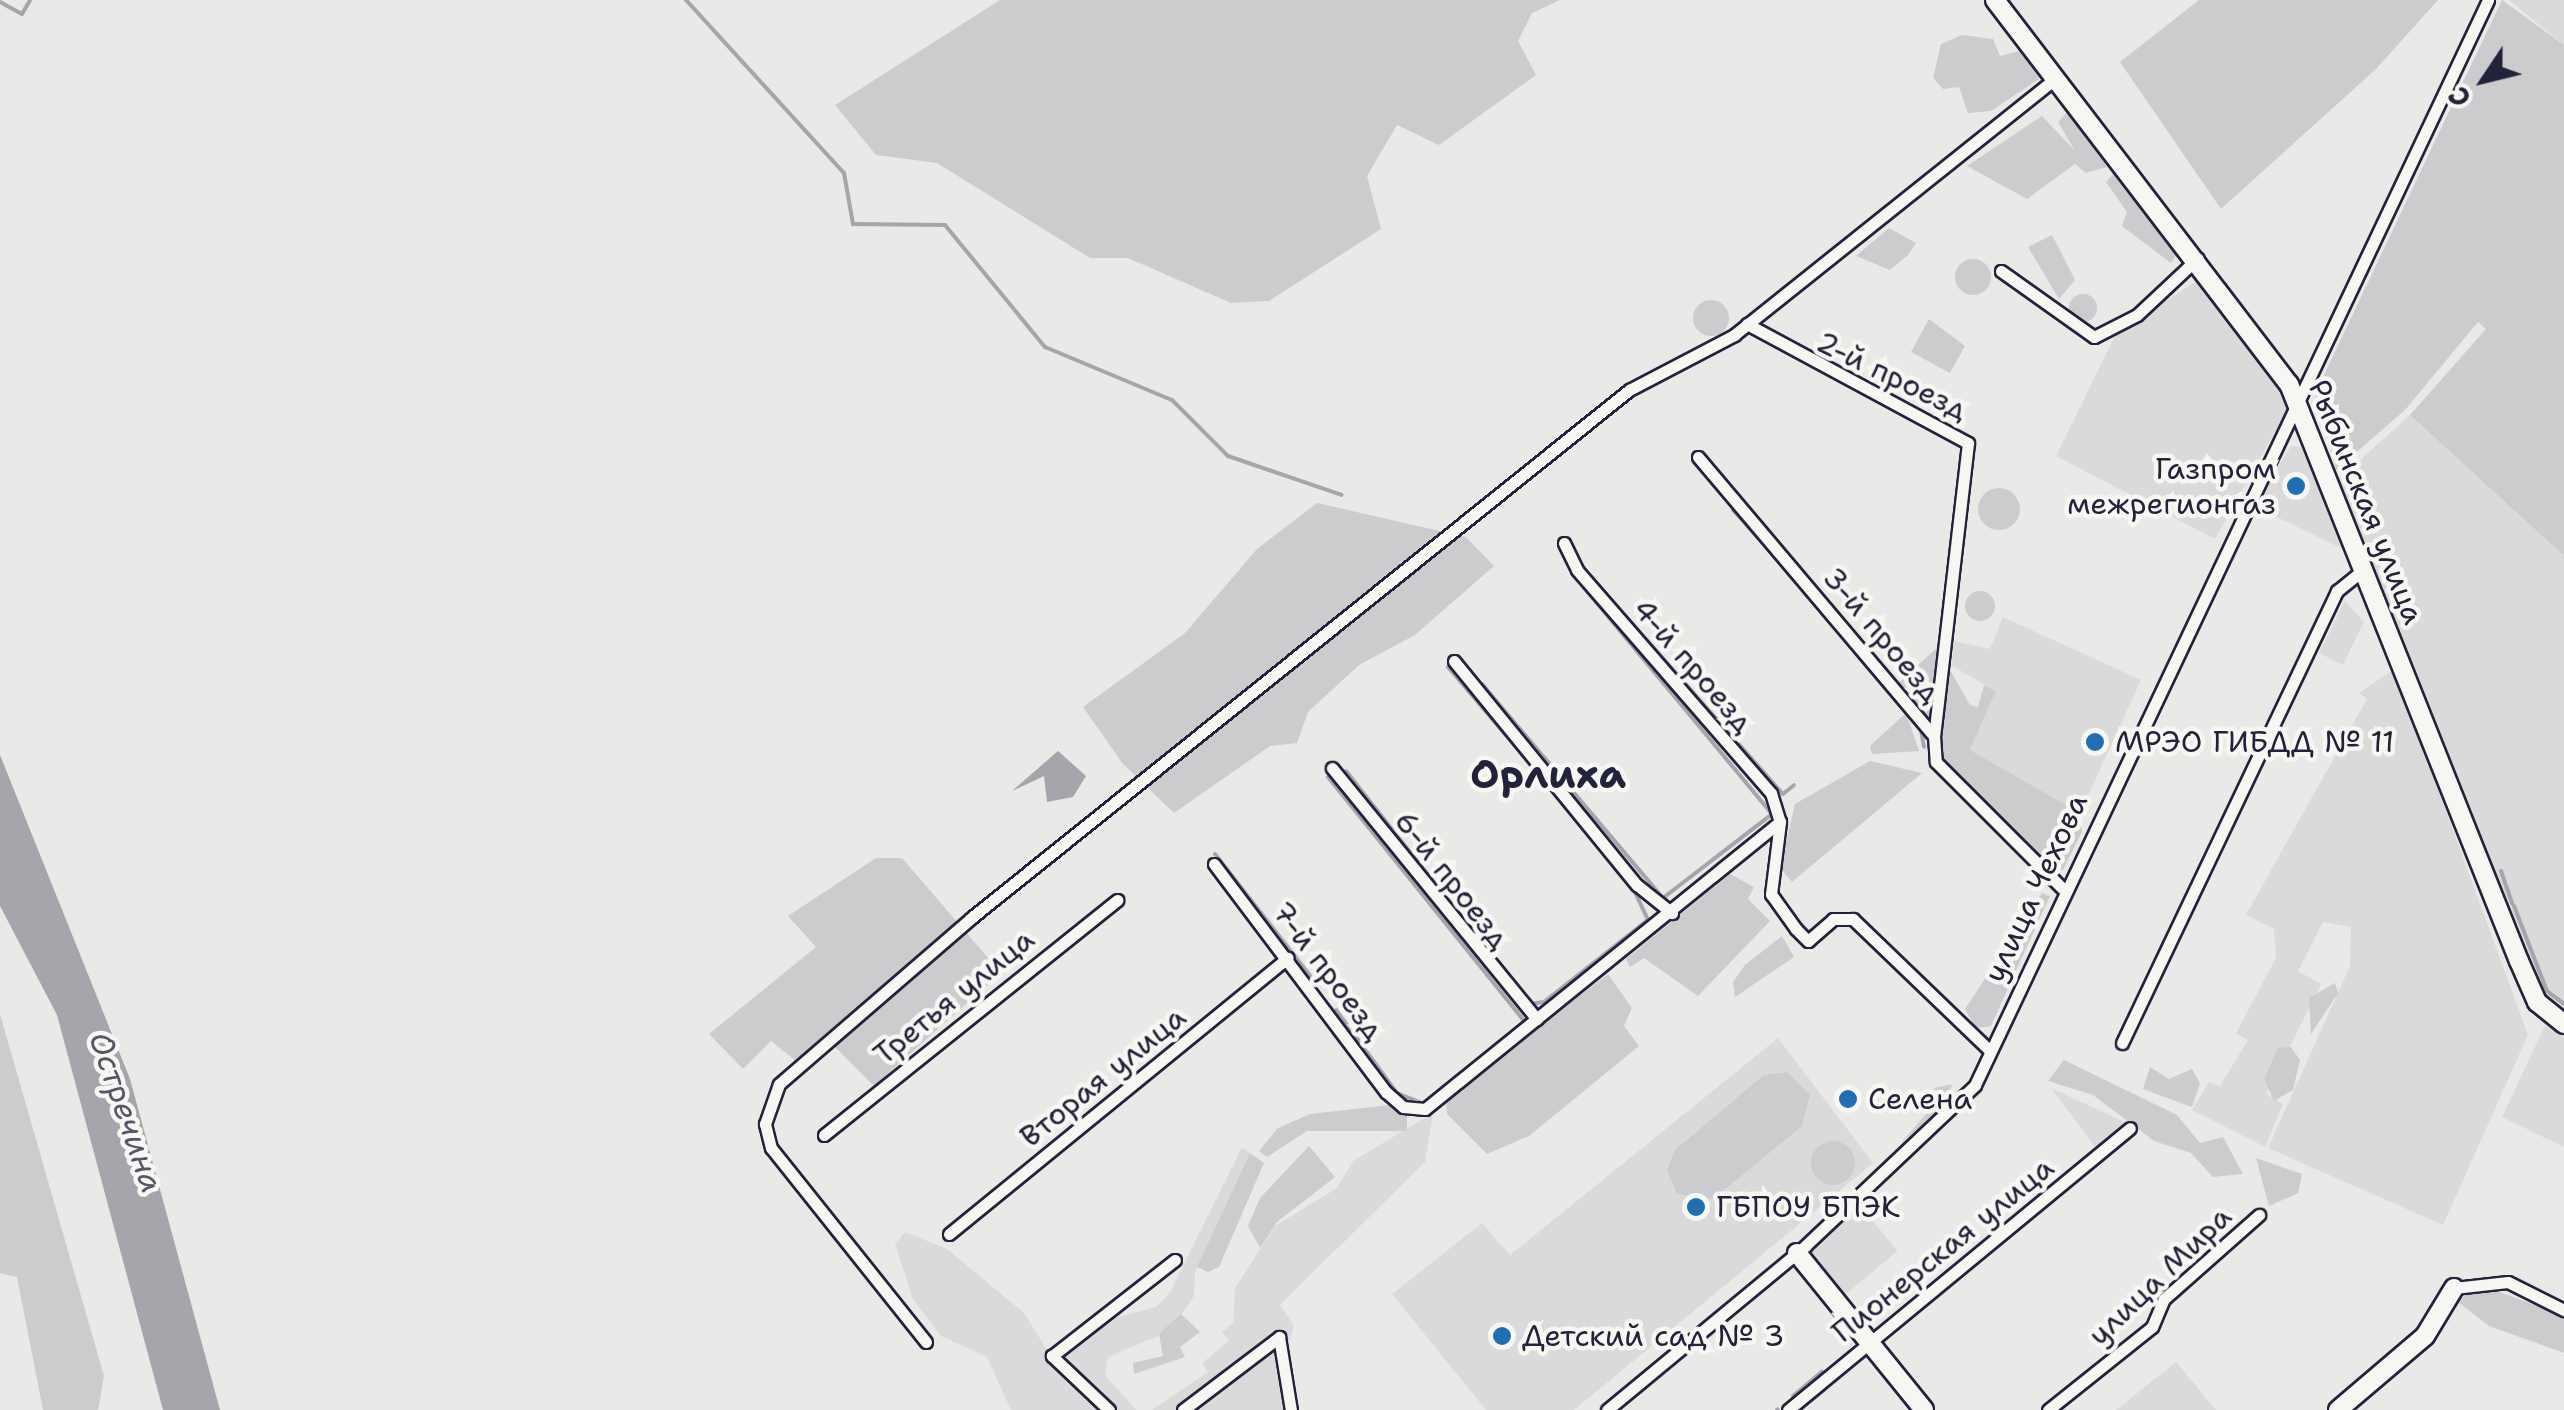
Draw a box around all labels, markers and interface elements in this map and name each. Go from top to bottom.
north arrow [2434,30,2534,130]
text: С [2439,79,2480,115]
street label: 2-й проезд [1811,324,1973,428]
street label: Рыбинская улица [2301,375,2431,629]
place label: Газпром межрегионгаз [2067,451,2276,522]
marker: Газпром межрегионгаз [2285,475,2307,497]
street label: 3-й проезд [1815,560,1949,710]
street label: 4-й проезд [1625,592,1761,740]
place label: МРЭО ГИБДД № 11 [2115,724,2394,760]
marker: МРЭО ГИБДД № 11 [2084,731,2106,753]
district label: Орлиха [1470,750,1626,798]
street label: улица Чехова [1977,788,2095,988]
street label: 6-й проезд [1387,804,1517,956]
street label: 7-й проезд [1264,894,1392,1048]
street label: Третья улица [867,921,1041,1073]
street label: Вторая улица [1013,999,1193,1155]
water label: Остречина [81,1027,171,1197]
place label: Селена [1868,1081,1972,1117]
marker: Селена [1837,1088,1859,1110]
street label: Пионерская улица [1825,1150,2061,1350]
place label: ГБПОУ БПЭК [1716,1189,1900,1225]
marker: ГБПОУ БПЭК [1685,1196,1707,1218]
street label: улица Мира [2081,1199,2239,1353]
place label: Детский сад № 3 [1522,1318,1785,1354]
marker: Детский сад № 3 [1491,1325,1513,1347]

